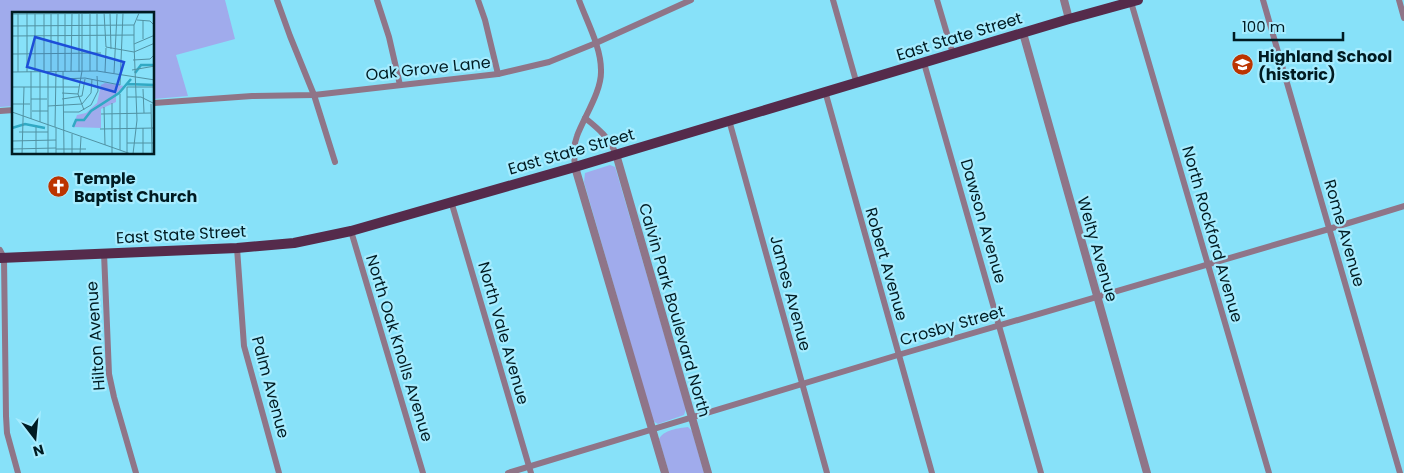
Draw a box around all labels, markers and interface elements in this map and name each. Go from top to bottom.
street label: East State Street [893,6,1025,67]
scale bar [1234,10,1343,42]
inset map [12,12,155,155]
text: 100 m [1242,16,1285,37]
place label: Highland School (historic) [1258,45,1392,86]
street label: Oak Grove Lane [364,50,492,86]
school or university icon: Highland School (historic) [1230,53,1254,77]
street label: East State Street [505,122,637,181]
street label: North Rockford Avenue [1176,143,1249,325]
street label: Dawson Avenue [955,156,1012,286]
place label: Temple Baptist Church [74,167,197,208]
church icon: Temple Baptist Church [46,175,70,199]
street label: Rome Avenue [1318,177,1371,290]
street label: Welty Avenue [1071,194,1124,305]
street label: Calvin Park Boulevard North [633,200,716,420]
street label: Robert Avenue [859,205,914,324]
street label: East State Street [115,220,247,249]
street label: James Avenue [764,233,817,353]
street label: North Oak Knolls Avenue [360,252,439,445]
street label: North Vale Avenue [472,259,535,407]
street label: Hilton Avenue [80,280,111,391]
street label: Crosby Street [897,300,1007,351]
street label: Palm Avenue [246,334,295,441]
north arrow [10,413,60,463]
text: N [31,439,46,462]

